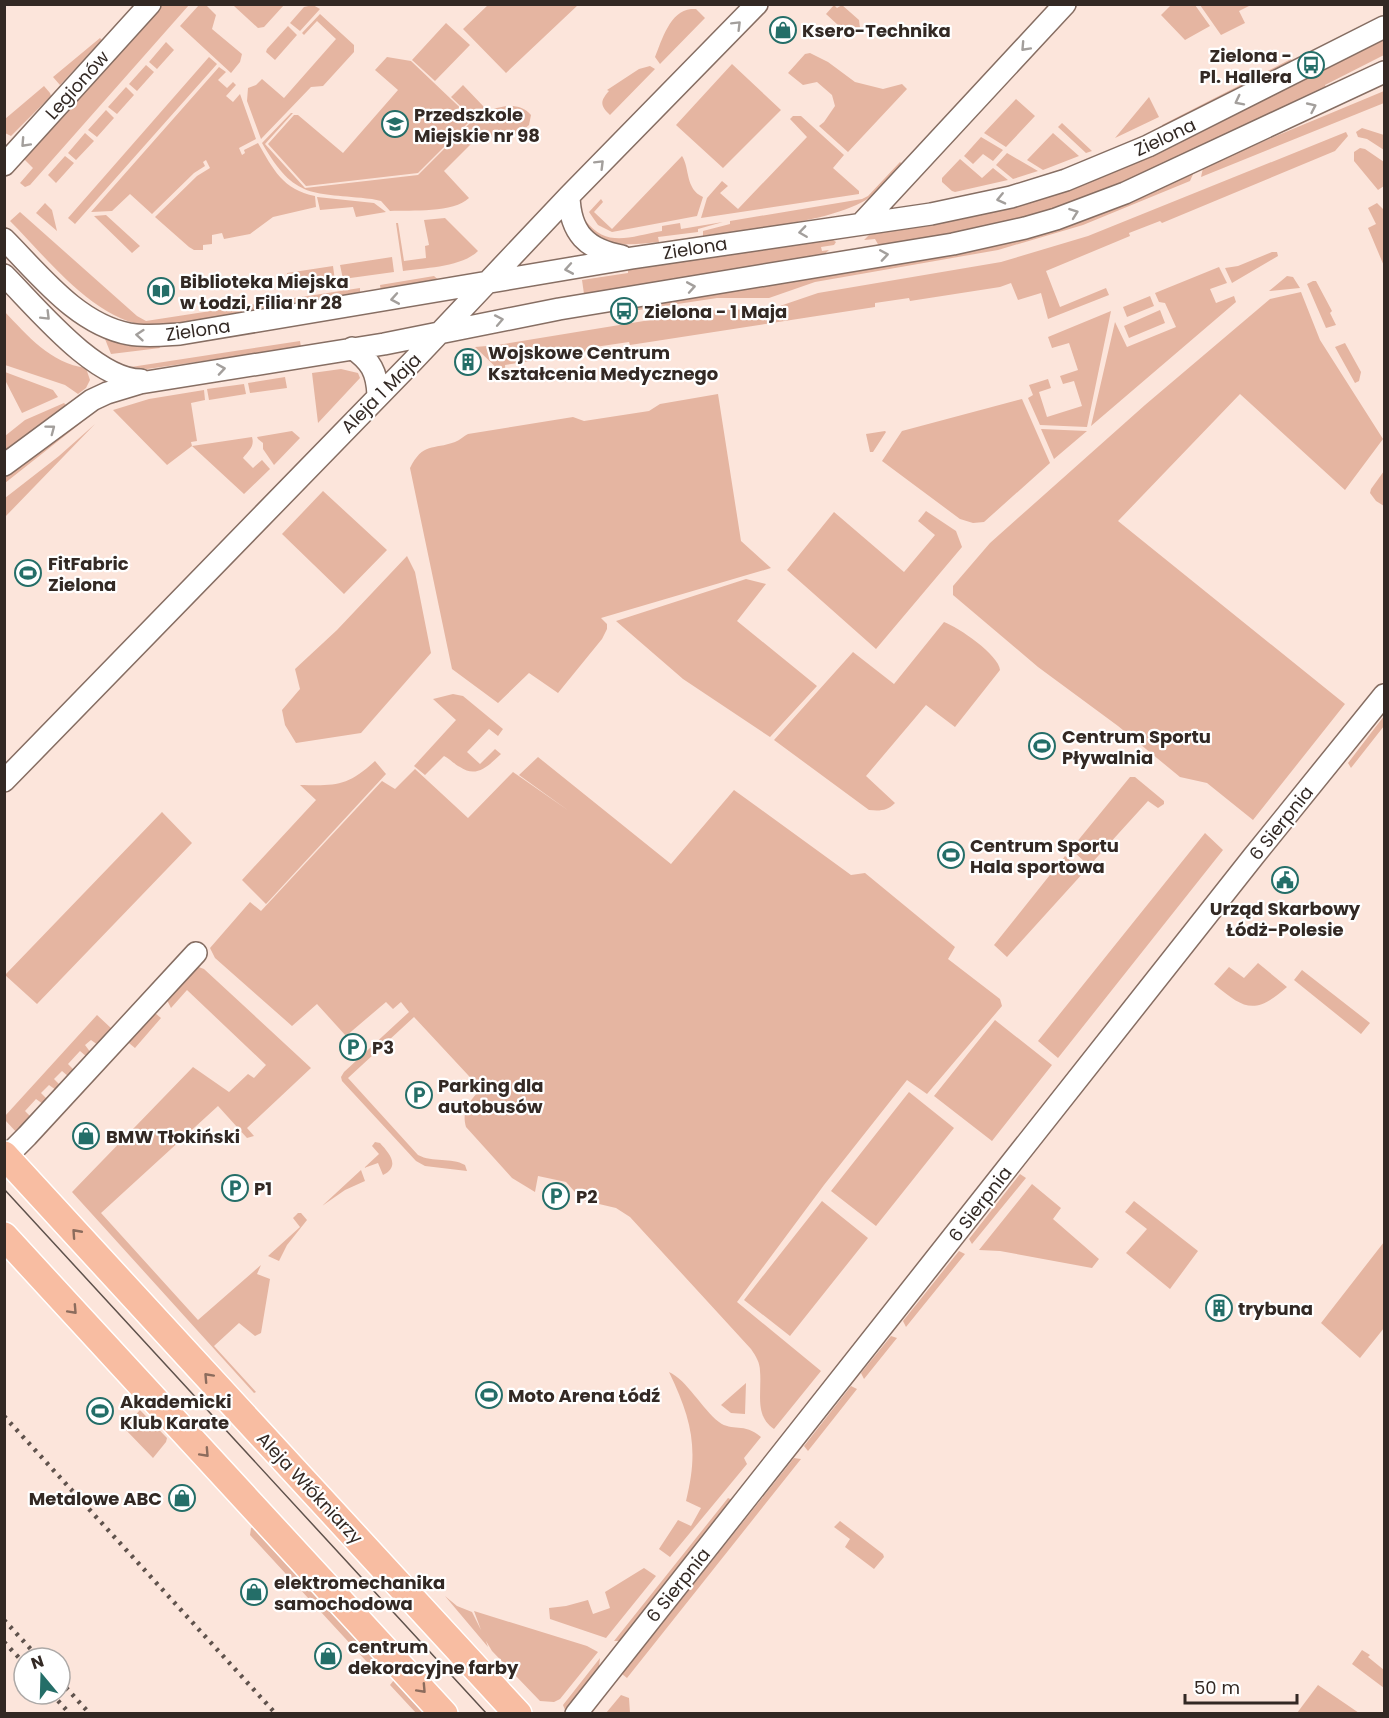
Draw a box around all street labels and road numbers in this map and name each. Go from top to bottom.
street label: Legionów [39,45,115,125]
street label: Zielona [1130,112,1200,162]
street label: Zielona [661,231,729,265]
street label: Zielona [164,313,232,347]
street label: Aleja 1 Maja [335,347,427,439]
street label: 6 Sierpnia [1243,780,1319,866]
street label: 6 Sierpnia [943,1161,1017,1247]
street label: Aleja Włókniarzy [251,1426,369,1550]
street label: 6 Sierpnia [640,1542,716,1628]

